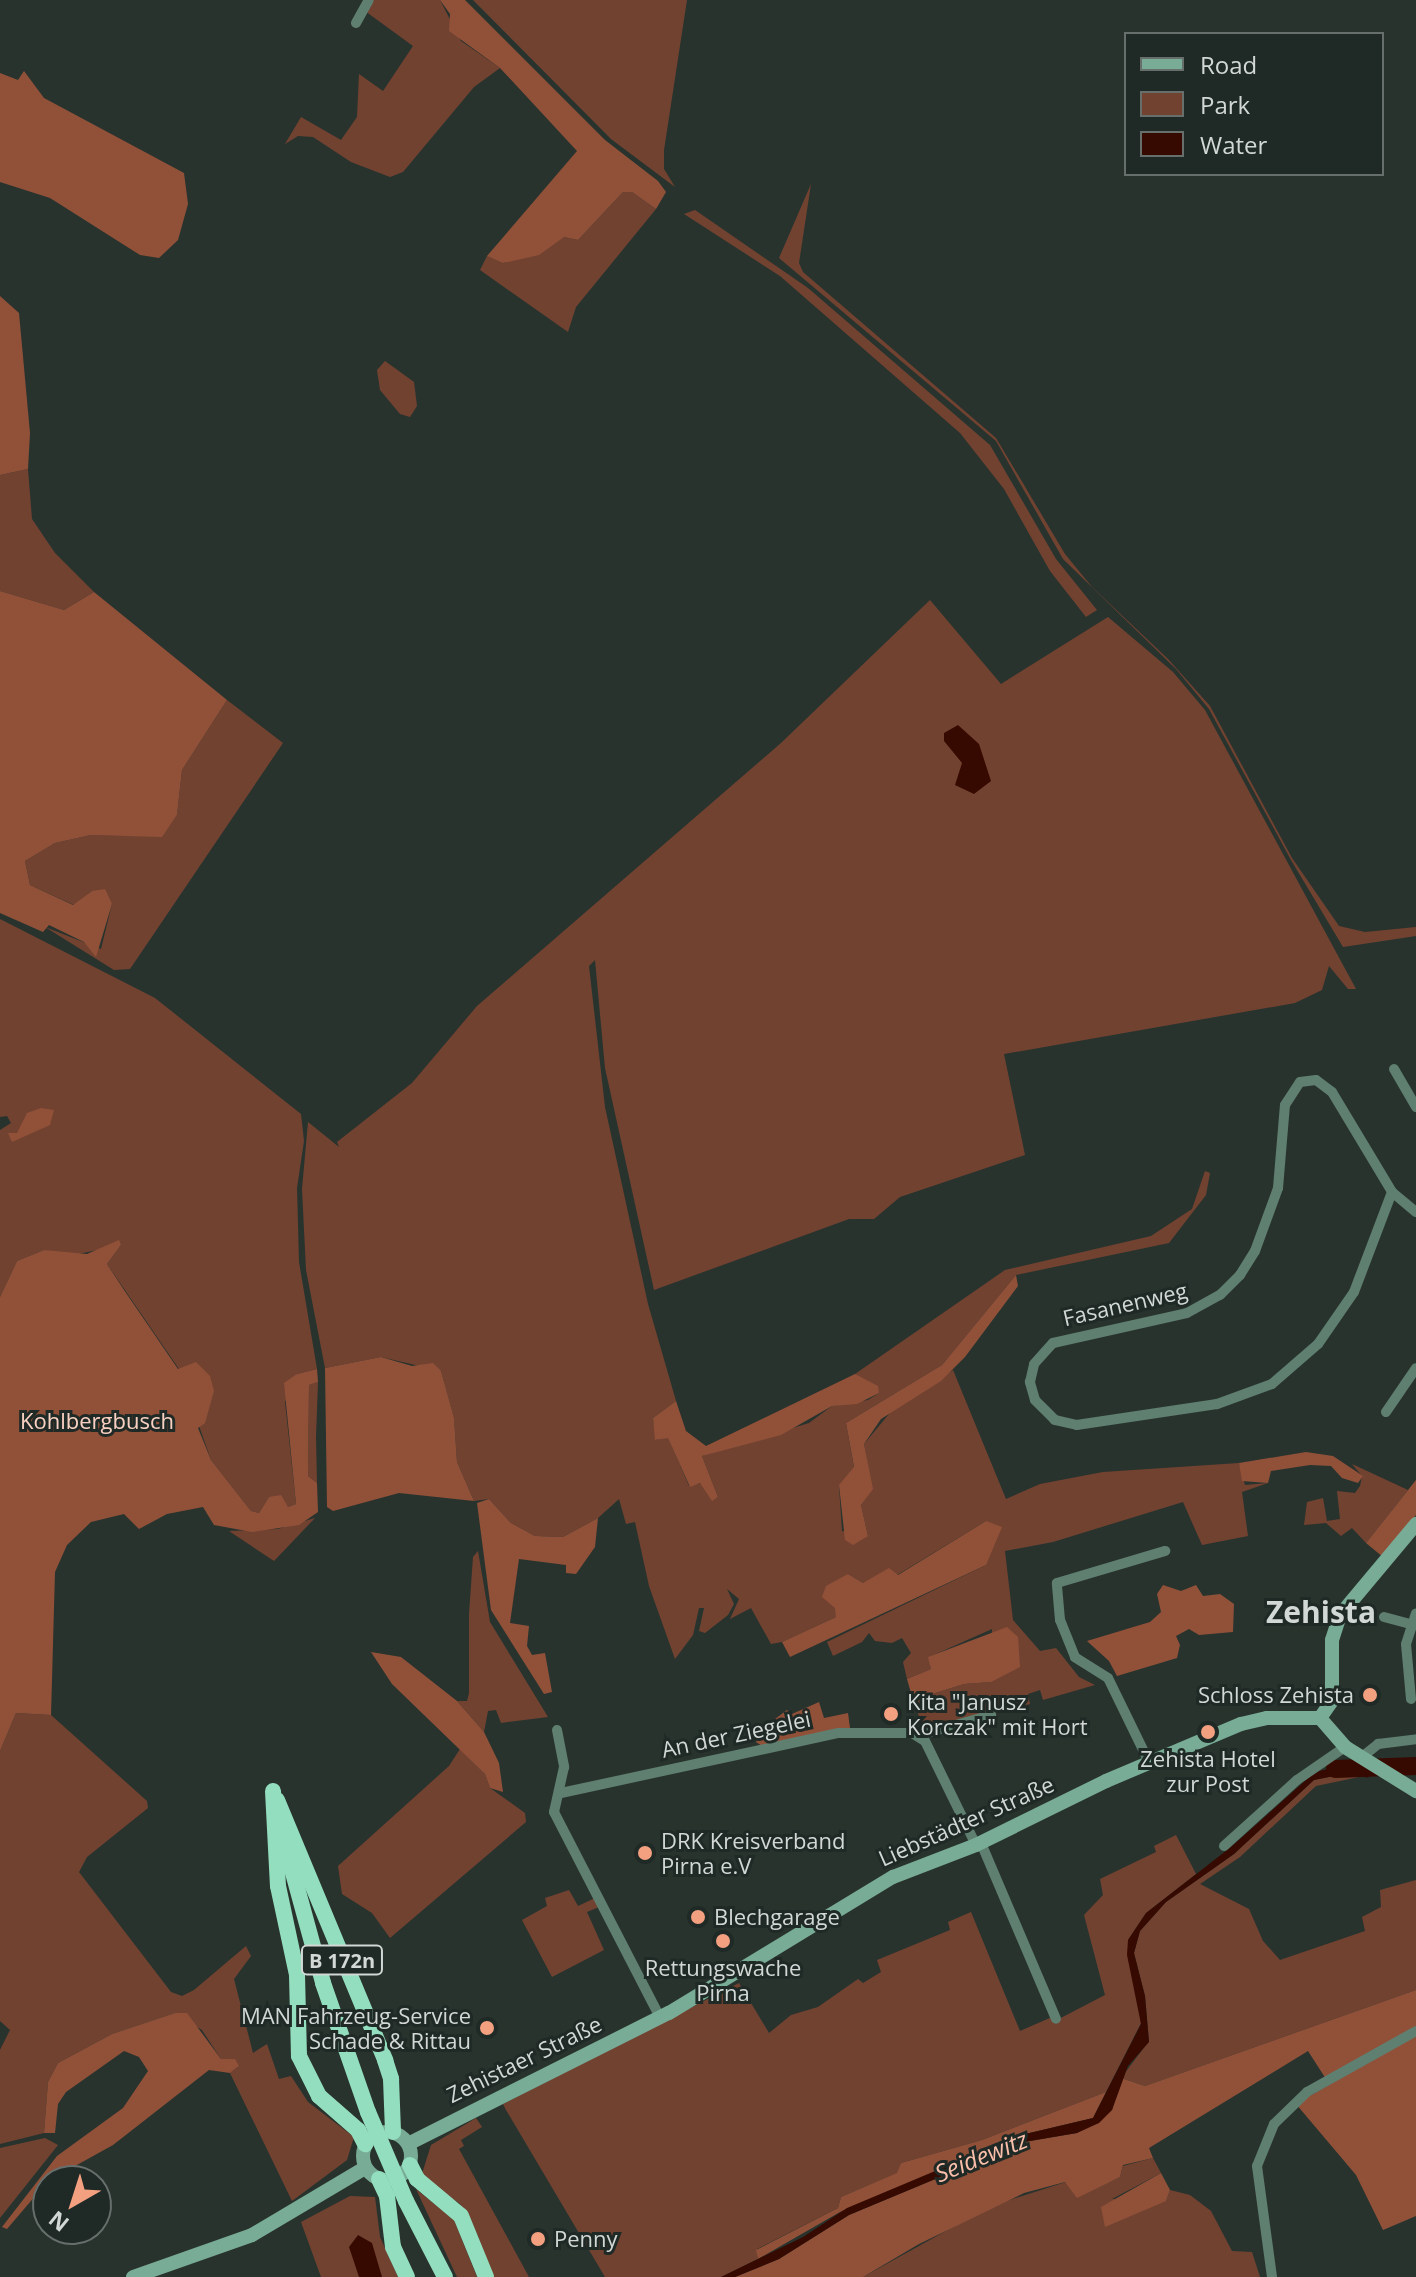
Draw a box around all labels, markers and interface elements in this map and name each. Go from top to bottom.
legend [1124,32,1384,176]
text: Road [1200,48,1257,81]
text: Park [1200,88,1250,121]
text: Water [1200,128,1267,161]
street label: Fasanenweg [1060,1277,1190,1331]
park label: Kohlbergbusch [20,1408,174,1434]
district label: Zehista [1266,1594,1376,1630]
place label: Schloss Zehista [1198,1682,1354,1708]
marker: Schloss Zehista [1361,1686,1379,1704]
place label: Kita "Janusz Korczak" mit Hort [907,1688,1088,1740]
street label: An der Ziegelei [659,1705,813,1763]
marker: Kita "Janusz Korczak" mit Hort [882,1705,900,1723]
marker: Zehista Hotel zur Post [1199,1723,1217,1741]
place label: Zehista Hotel zur Post [1140,1745,1276,1796]
street label: Liebstädter Straße [874,1771,1058,1871]
place label: DRK Kreisverband Pirna e.V [661,1827,846,1878]
marker: DRK Kreisverband Pirna e.V [636,1844,654,1862]
place label: Blechgarage [714,1904,840,1930]
marker: Blechgarage [689,1908,707,1926]
marker: Rettungswache Pirna [714,1932,732,1950]
road number: B 172n [300,1944,384,1976]
place label: Rettungswache Pirna [645,1954,801,2006]
place label: MAN Fahrzeug-Service Schade & Rittau [241,2002,471,2054]
street label: Zehistaer Straße [442,2010,606,2108]
marker: MAN Fahrzeug-Service Schade & Rittau [478,2019,496,2037]
water label: Seidewitz [930,2124,1032,2188]
north arrow [32,2165,112,2245]
text: N [42,2205,75,2239]
place label: Penny [554,2226,618,2252]
marker: Penny [529,2230,547,2248]

